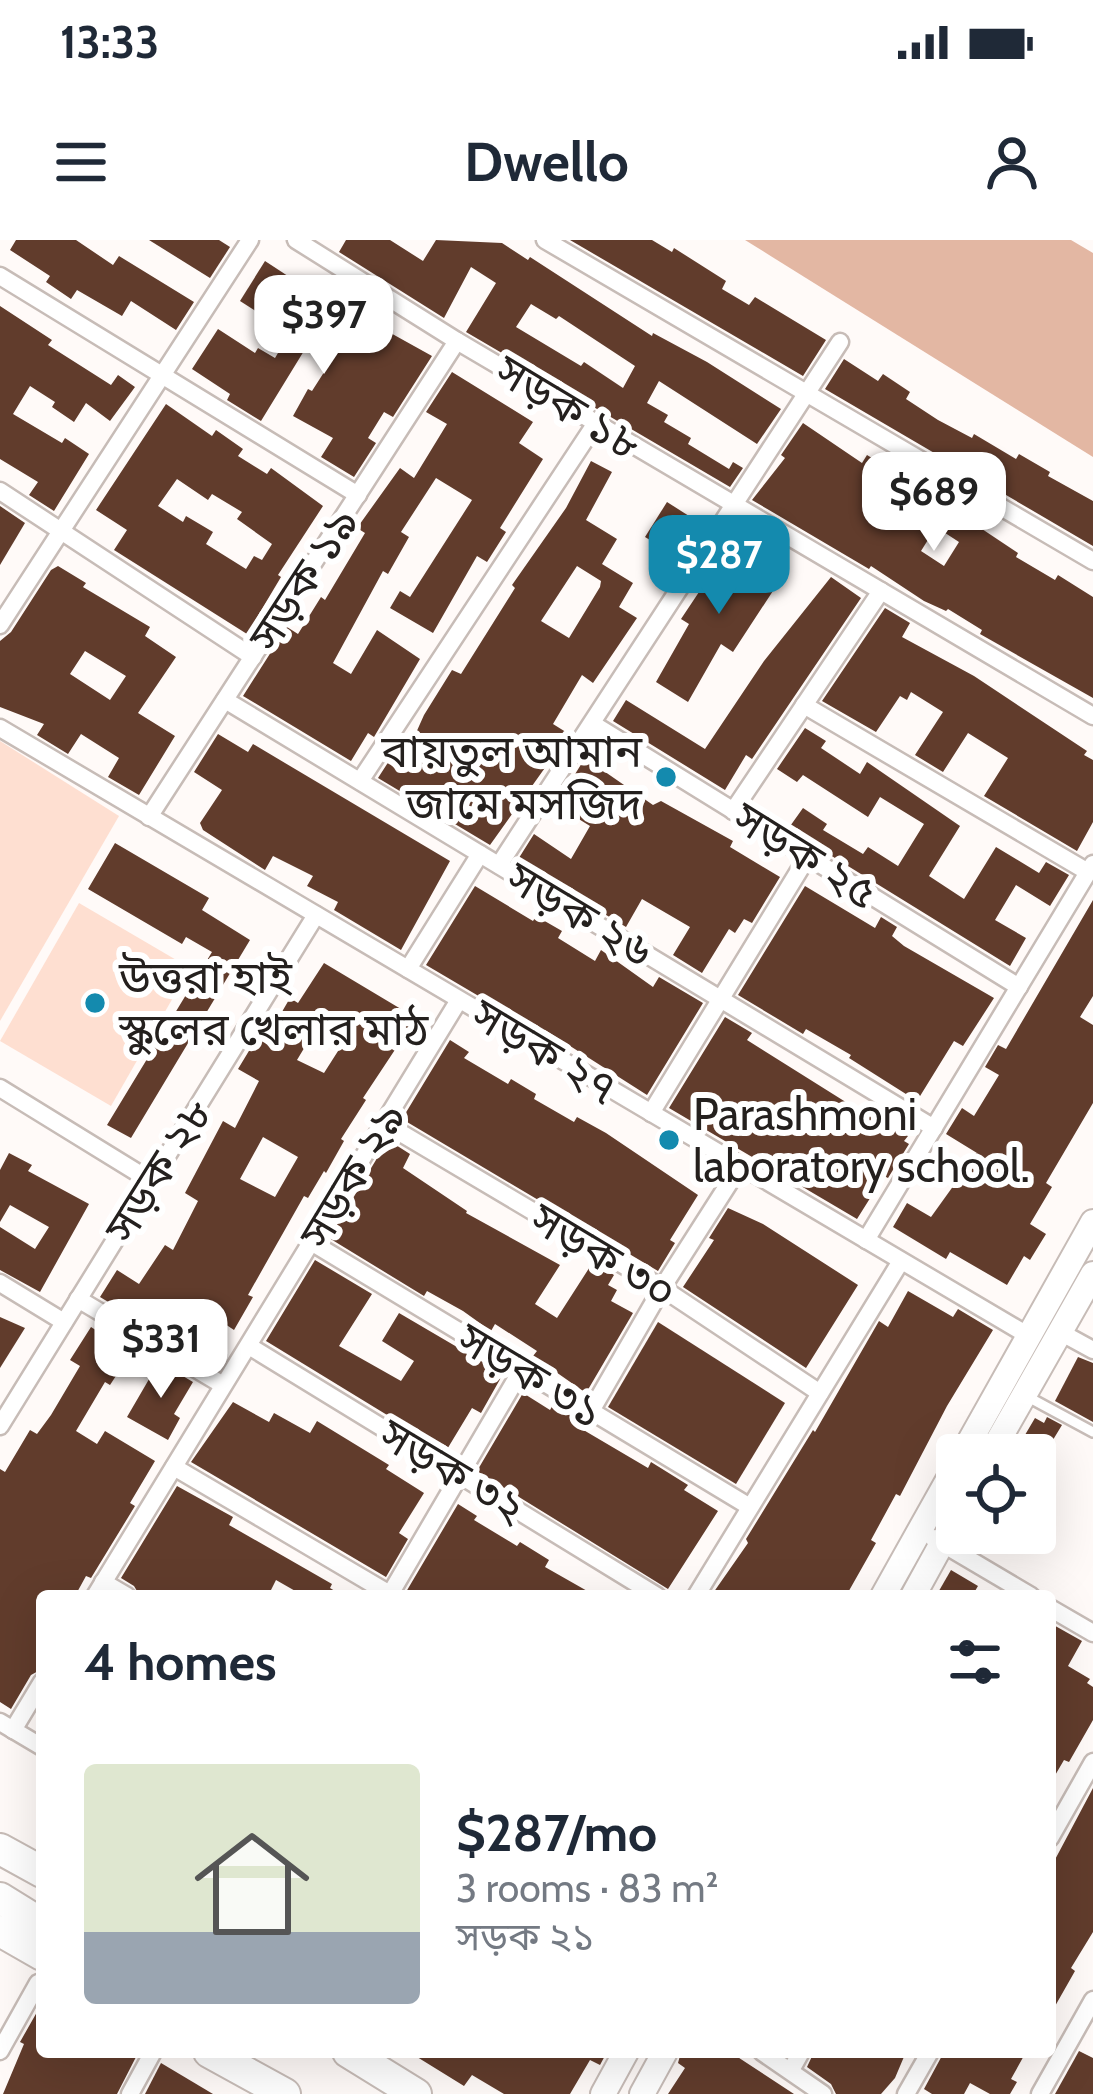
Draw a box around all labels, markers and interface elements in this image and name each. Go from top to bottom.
text: 13:33 [60,15,159,69]
icon: menu [48,129,114,195]
text: Dwello [464,129,629,195]
icon: person [979,129,1045,195]
pin: $397 [253,275,395,377]
text: $397 [281,290,367,338]
street label: সড়ক ১৮ [486,342,651,471]
pin: $689 [863,452,1005,554]
text: $689 [889,467,979,515]
street label: সড়ক ১৯ [236,497,369,662]
pin: $287 [648,515,790,617]
text: $287 [676,530,762,578]
place label: বায়তুল আমান জামে মসজিদ [380,724,643,830]
marker: বায়তুল আমান জামে মসজিদ [653,764,679,790]
street label: সড়ক ২৫ [723,789,888,920]
street label: সড়ক ২৬ [497,849,662,978]
place label: উত্তরা হাই স্কুলের খেলার মাঠ [118,950,429,1056]
street label: সড়ক ২৭ [462,986,627,1115]
marker: উত্তরা হাই স্কুলের খেলার মাঠ [82,990,108,1016]
place label: Parashmoni laboratory school. [693,1087,1030,1193]
street label: সড়ক ২৮ [92,1088,223,1253]
street label: সড়ক ২৯ [287,1093,416,1258]
marker: Parashmoni laboratory school. [656,1127,682,1153]
street label: সড়ক ৩০ [521,1190,686,1319]
pin: $331 [90,1299,232,1401]
street label: সড়ক ৩১ [448,1310,613,1439]
text: $331 [121,1314,201,1362]
street label: সড়ক ৩২ [370,1406,535,1535]
map controls [936,1434,1056,1554]
button: locate [936,1434,1056,1554]
icon: filters [942,1629,1008,1695]
text: 4 homes [84,1631,276,1693]
text: $287/mo [456,1802,657,1864]
icon: home [180,1812,324,1956]
text: 3 rooms · 83 m² [456,1864,718,1912]
text: সড়ক ২১ [456,1912,595,1960]

